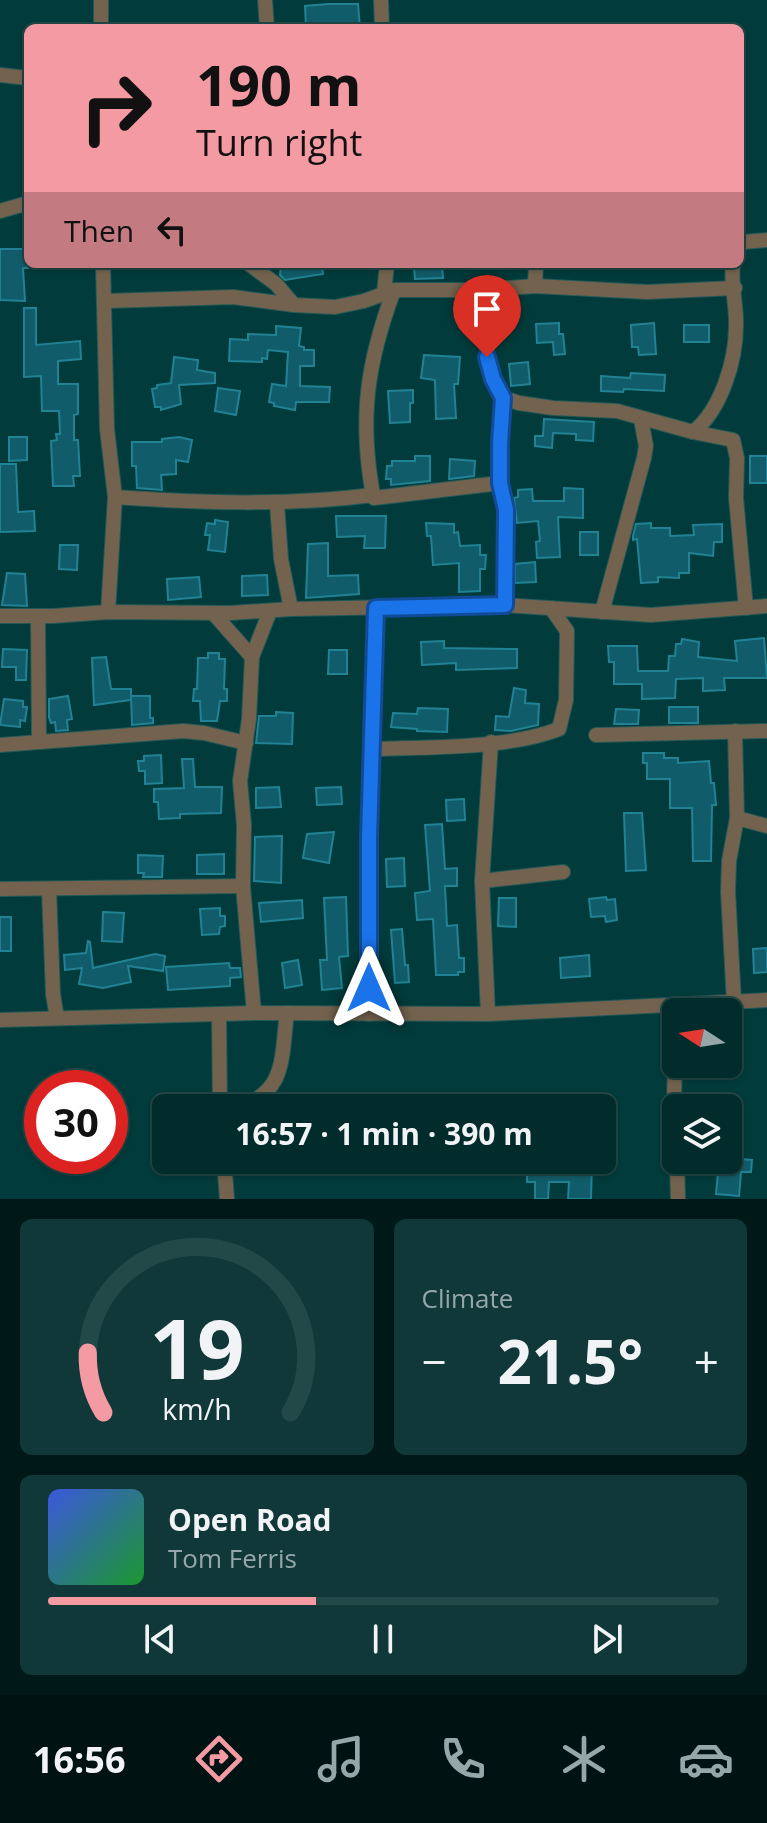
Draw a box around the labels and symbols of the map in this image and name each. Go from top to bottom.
pin [453,275,521,357]
position arrow [327,946,411,1030]
north arrow [662,998,742,1078]
speed limit sign: 30 [24,1070,128,1174]

